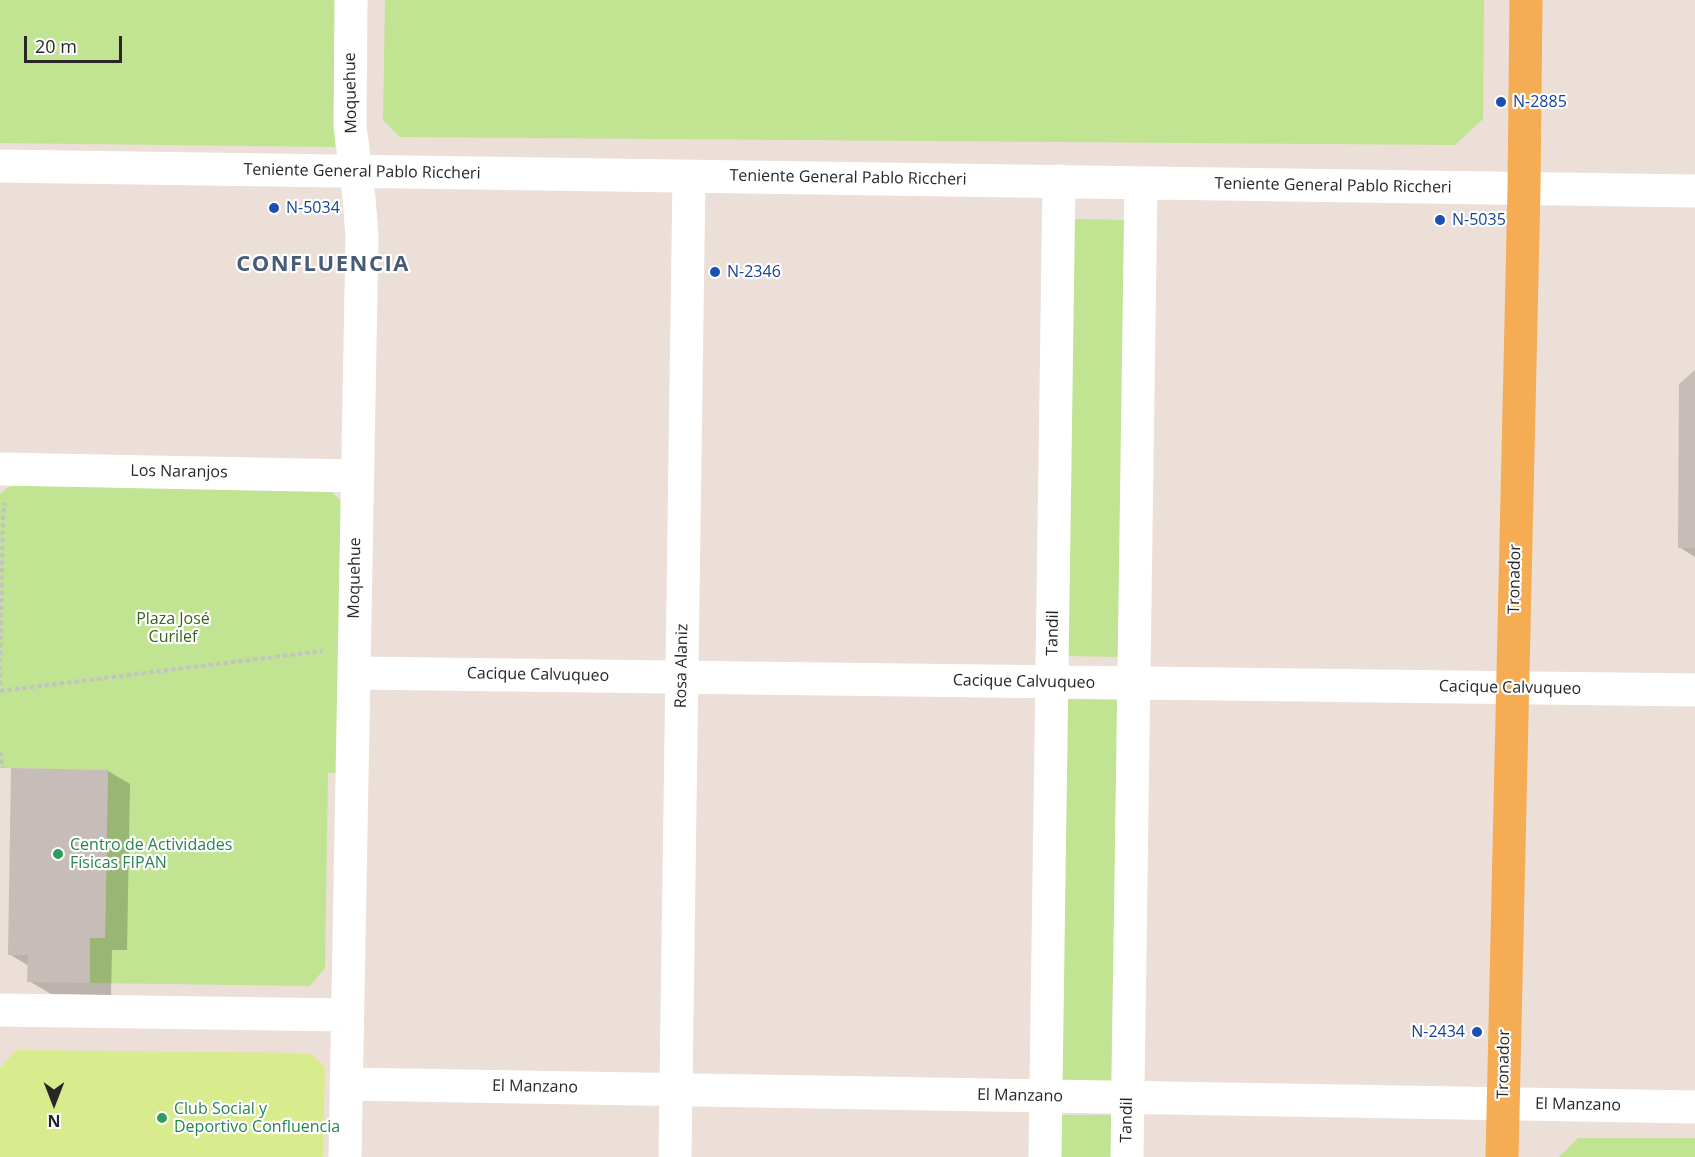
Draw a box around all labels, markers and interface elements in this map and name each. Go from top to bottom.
scale bar [27,24,124,62]
text: 20 m [35,34,77,58]
street label: Moquehue [341,52,361,134]
place label: N-2885 [1513,92,1567,112]
marker: N-2885 [1494,95,1508,109]
street label: Teniente General Pablo Riccheri [243,160,481,184]
street label: Teniente General Pablo Riccheri [729,166,967,190]
street label: Teniente General Pablo Riccheri [1214,174,1452,198]
place label: N-5034 [286,198,340,218]
marker: N-5034 [267,201,281,215]
place label: N-5035 [1452,210,1506,230]
marker: N-5035 [1433,213,1447,227]
district label: CONFLUENCIA [236,252,410,278]
place label: N-2346 [727,262,781,282]
marker: N-2346 [708,265,722,279]
street label: Los Naranjos [130,462,228,482]
street label: Moquehue [345,537,365,619]
street label: Tronador [1505,544,1525,614]
park label: Plaza José Curilef [136,609,210,647]
street label: Tandil [1043,610,1063,656]
street label: Rosa Alaniz [672,624,692,708]
street label: Cacique Calvuqueo [467,664,609,686]
street label: Cacique Calvuqueo [953,671,1095,693]
street label: Cacique Calvuqueo [1439,677,1581,699]
place label: Centro de Actividades Físicas FIPAN [70,835,232,873]
marker: Centro de Actividades Físicas FIPAN [51,847,65,861]
place label: N-2434 [1411,1022,1465,1042]
marker: N-2434 [1470,1025,1484,1039]
street label: Tronador [1494,1029,1514,1099]
north arrow [24,1073,84,1133]
street label: El Manzano [492,1077,578,1097]
street label: El Manzano [977,1086,1063,1106]
street label: El Manzano [1535,1095,1621,1115]
street label: Tandil [1117,1097,1137,1143]
place label: Club Social y Deportivo Confluencia [174,1099,340,1137]
text: N [48,1110,61,1132]
marker: Club Social y Deportivo Confluencia [155,1111,169,1125]

